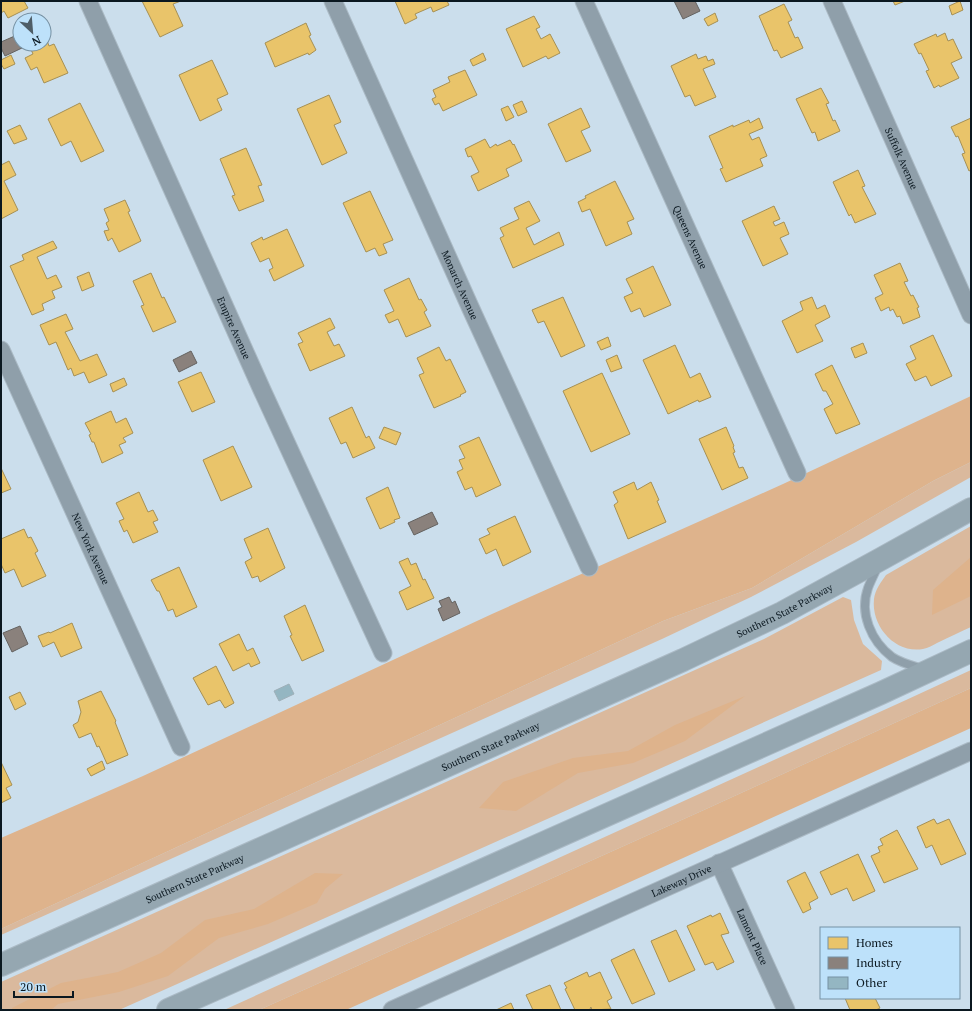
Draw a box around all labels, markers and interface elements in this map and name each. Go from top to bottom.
north arrow [12,12,52,52]
text: N [29,33,43,49]
street label: Suffolk Avenue [882,125,921,192]
street label: Queens Avenue [670,203,710,271]
street label: Monarch Avenue [439,248,481,322]
street label: Empire Avenue [214,295,253,361]
street label: New York Avenue [69,511,112,587]
street label: Southern State Parkway [734,580,836,641]
street label: Southern State Parkway [439,719,543,774]
street label: Southern State Parkway [144,851,247,907]
street label: Lakeway Drive [650,862,714,900]
street label: Lamont Place [734,907,771,967]
legend [820,927,960,999]
text: Homes [856,935,893,950]
text: Industry [856,955,902,970]
scale bar [14,973,73,999]
text: Other [856,975,887,990]
text: 20 m [20,979,47,994]

